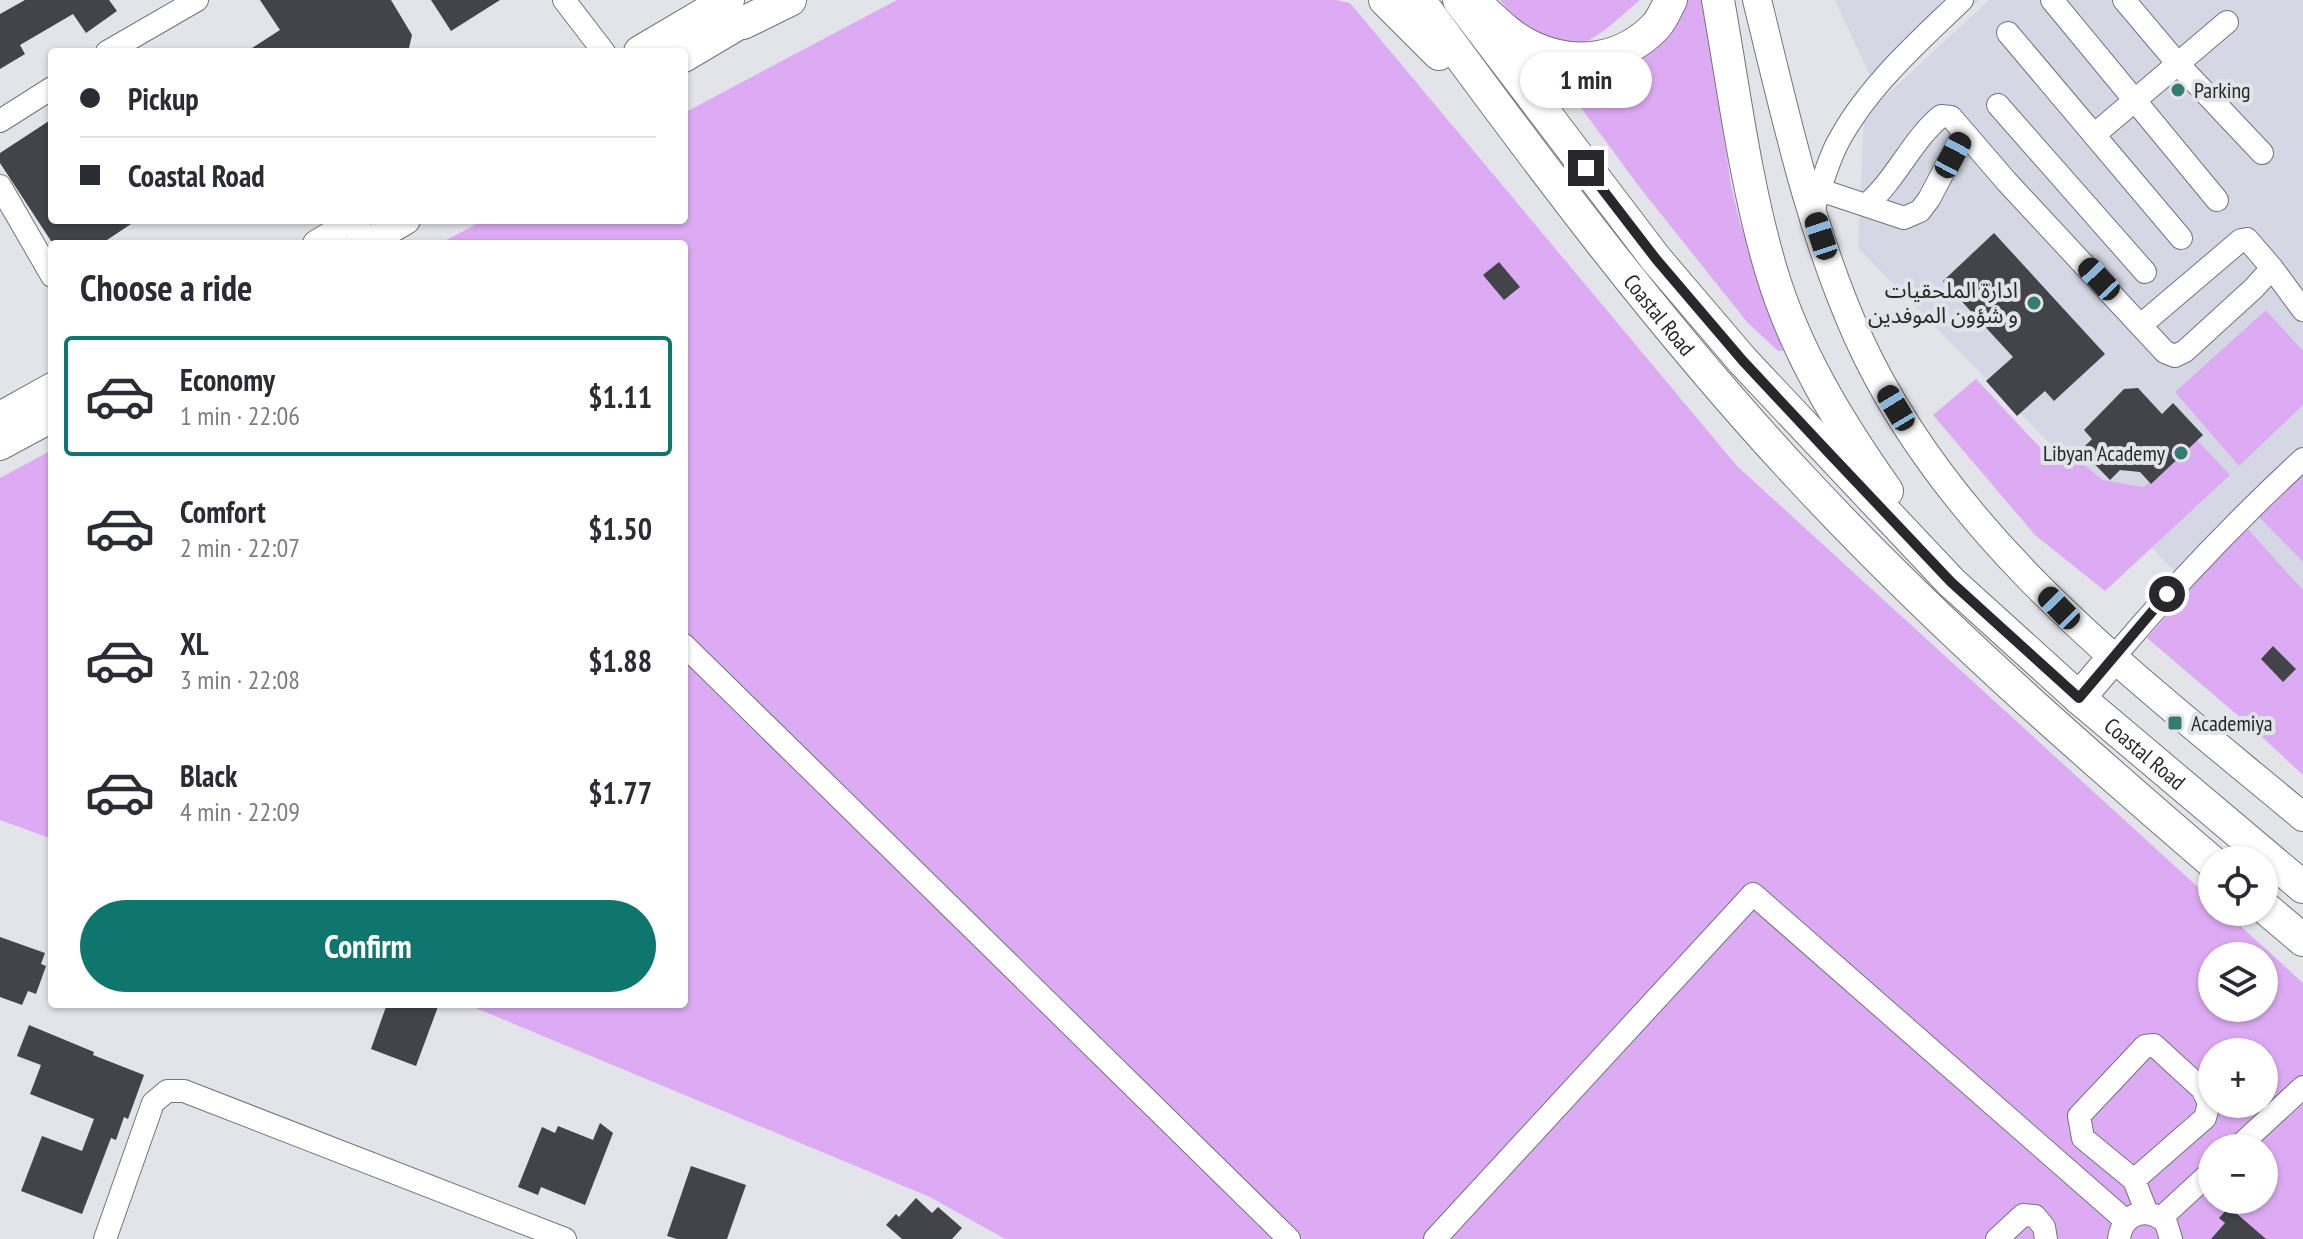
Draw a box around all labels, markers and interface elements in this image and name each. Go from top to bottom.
callout: 1 min [1520,52,1652,108]
text: 1 min [1560,63,1612,96]
place label: Parking [2194,76,2251,104]
text: Pickup [128,79,199,118]
marker: Parking [2169,81,2187,99]
car [1931,128,1975,182]
route end [1568,150,1604,186]
text: Coastal Road [128,156,265,195]
car [1802,209,1840,263]
car [2074,253,2124,305]
text: Choose a ride [80,264,252,311]
street label: Coastal Road [1618,268,1701,361]
place label: ادارة الملحقيات و شؤون الموفدين [1868,276,2018,329]
marker: ادارة الملحقيات و شؤون الموفدين [2025,294,2043,312]
icon: car [84,360,156,432]
text: Economy [180,360,275,399]
text: $1.11 [588,377,652,416]
car [1873,381,1919,435]
text: 1 min · 22:06 [180,399,300,432]
place label: Libyan Academy [2043,439,2166,467]
marker: Libyan Academy [2172,444,2190,462]
icon: car [84,492,156,564]
text: Comfort [180,492,266,531]
text: $1.50 [588,509,652,548]
text: 2 min · 22:07 [180,531,300,564]
route start [2149,576,2185,612]
car [2034,582,2084,634]
icon: car [84,624,156,696]
text: XL [180,624,209,663]
text: $1.88 [588,641,652,680]
text: 3 min · 22:08 [180,663,300,696]
place label: Academiya [2191,709,2273,737]
street label: Coastal Road [2099,712,2191,796]
marker: Academiya [2166,714,2184,732]
icon: car [84,756,156,828]
text: Black [180,756,237,795]
text: $1.77 [588,773,652,812]
text: 4 min · 22:09 [180,795,300,828]
map controls [2198,846,2278,1214]
button: locate [2198,846,2278,926]
button: Confirm [80,900,656,992]
button: layers [2198,942,2278,1022]
button: + [2198,1038,2278,1118]
button: − [2198,1134,2278,1214]

